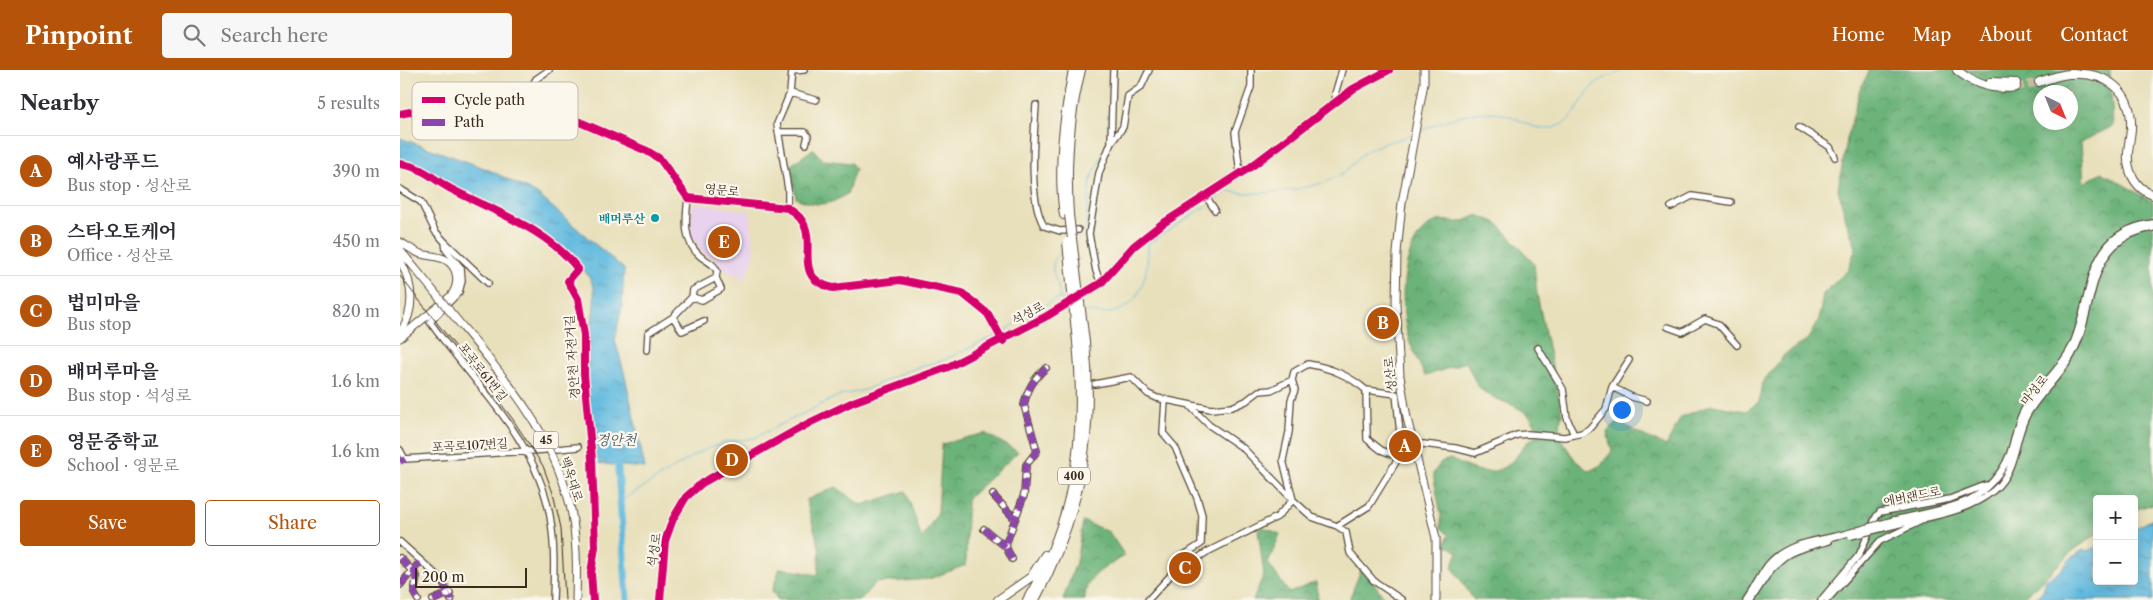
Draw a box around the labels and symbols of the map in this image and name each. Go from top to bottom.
legend [412,82,578,140]
north arrow [2033,85,2078,130]
text: Cycle path [454,91,525,109]
text: Path [454,113,484,131]
street label: 영문로 [704,181,740,199]
place label: 배머루산 [599,211,645,226]
marker: 배머루산 [649,212,661,224]
pin: E [708,223,740,261]
street label: 석성로 [1009,298,1047,328]
pin: B [1367,304,1399,342]
street label: 경안천 자전거길 [562,314,582,400]
street label: 포곡로61번길 [456,340,510,404]
street label: 성산로 [1381,356,1399,392]
street label: 마성로 [2017,371,2051,408]
your location [1609,397,1635,423]
pin: A [1389,427,1421,465]
water label: 경안천 [596,431,638,449]
road number: 45 [534,432,558,448]
street label: 포곡로107번길 [431,436,509,454]
pin: D [716,441,748,479]
street label: 백옥대로 [558,455,586,504]
road number: 400 [1058,468,1090,484]
street label: 에버랜드로 [1882,483,1942,509]
street label: 석성로 [644,531,664,568]
pin: C [1169,549,1201,587]
scale bar [415,565,528,588]

